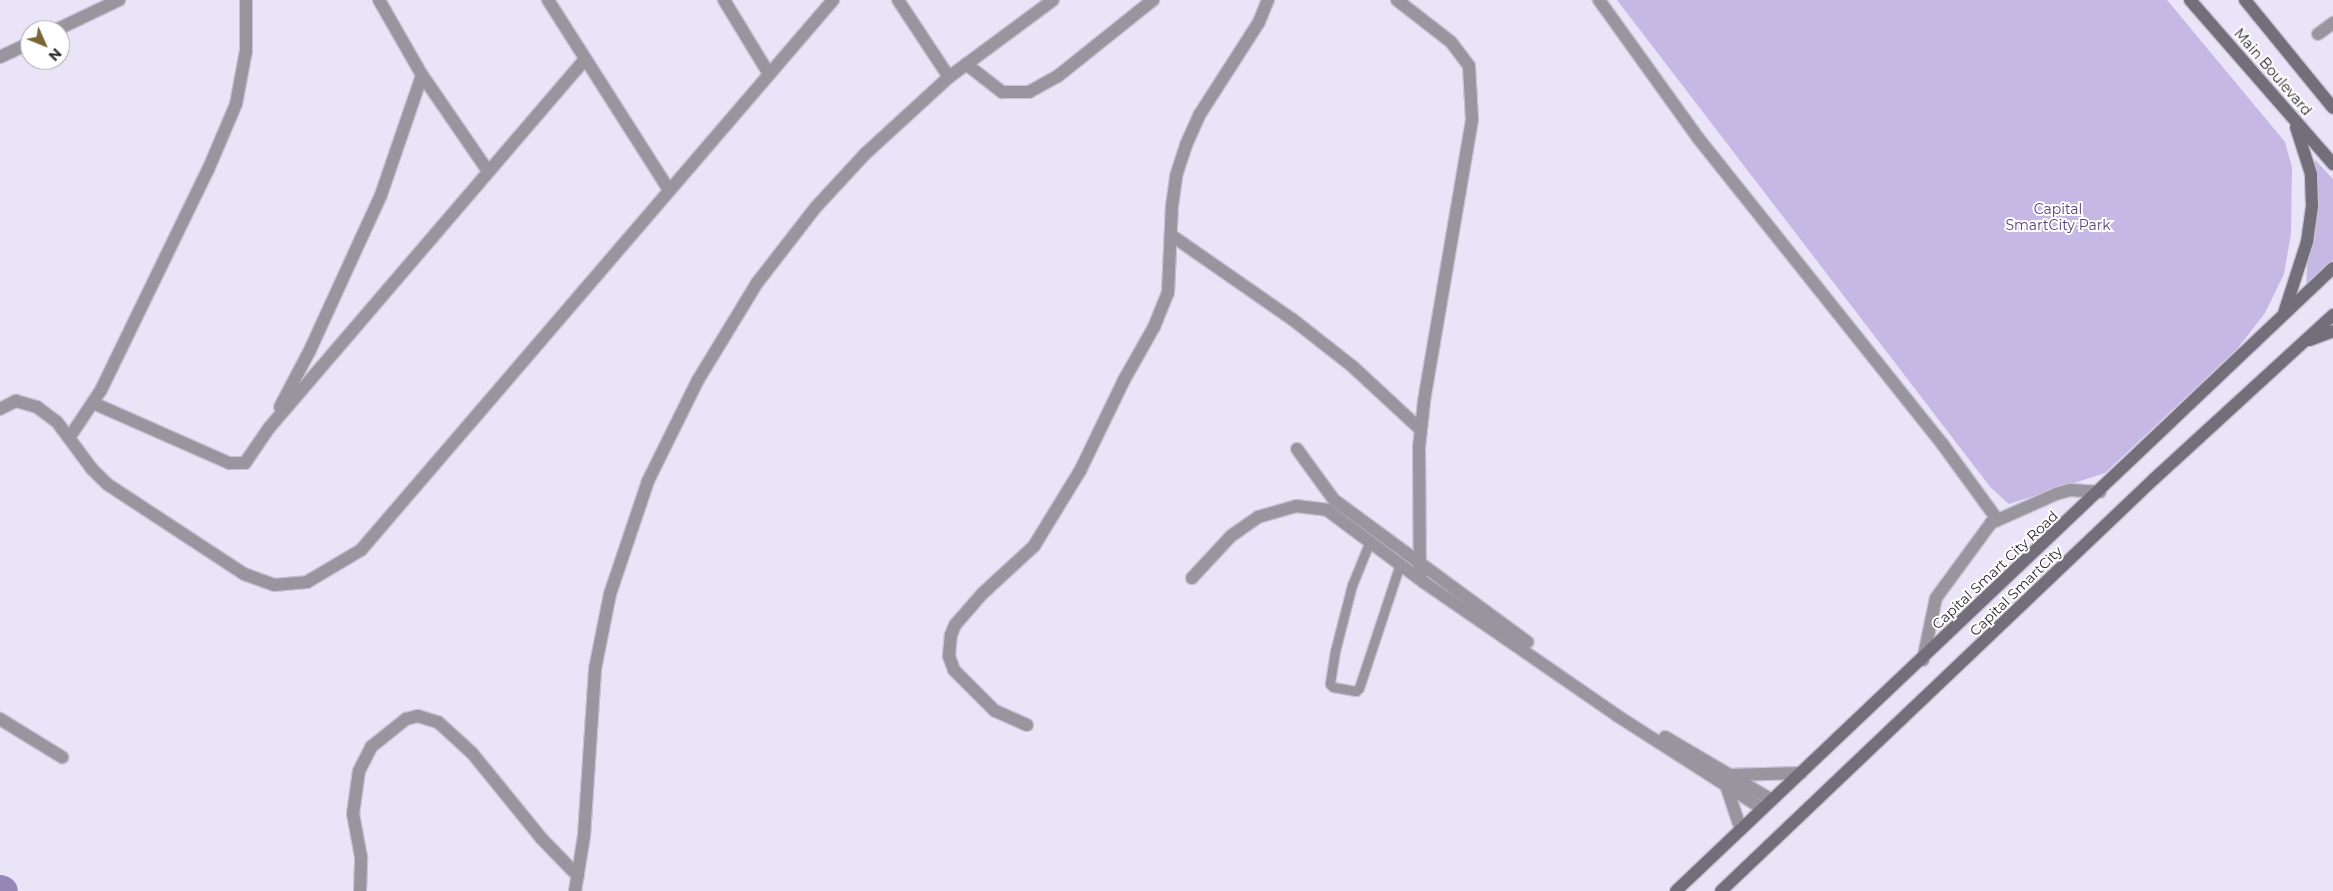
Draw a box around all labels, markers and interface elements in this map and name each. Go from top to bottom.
north arrow [20,20,70,70]
street label: Main Boulevard [2231,25,2315,119]
text: N [45,44,65,65]
park label: Capital SmartCity Park [2005,201,2111,233]
street label: Capital Smart City Road [1929,507,2061,633]
street label: Capital SmartCity [1966,543,2066,639]

